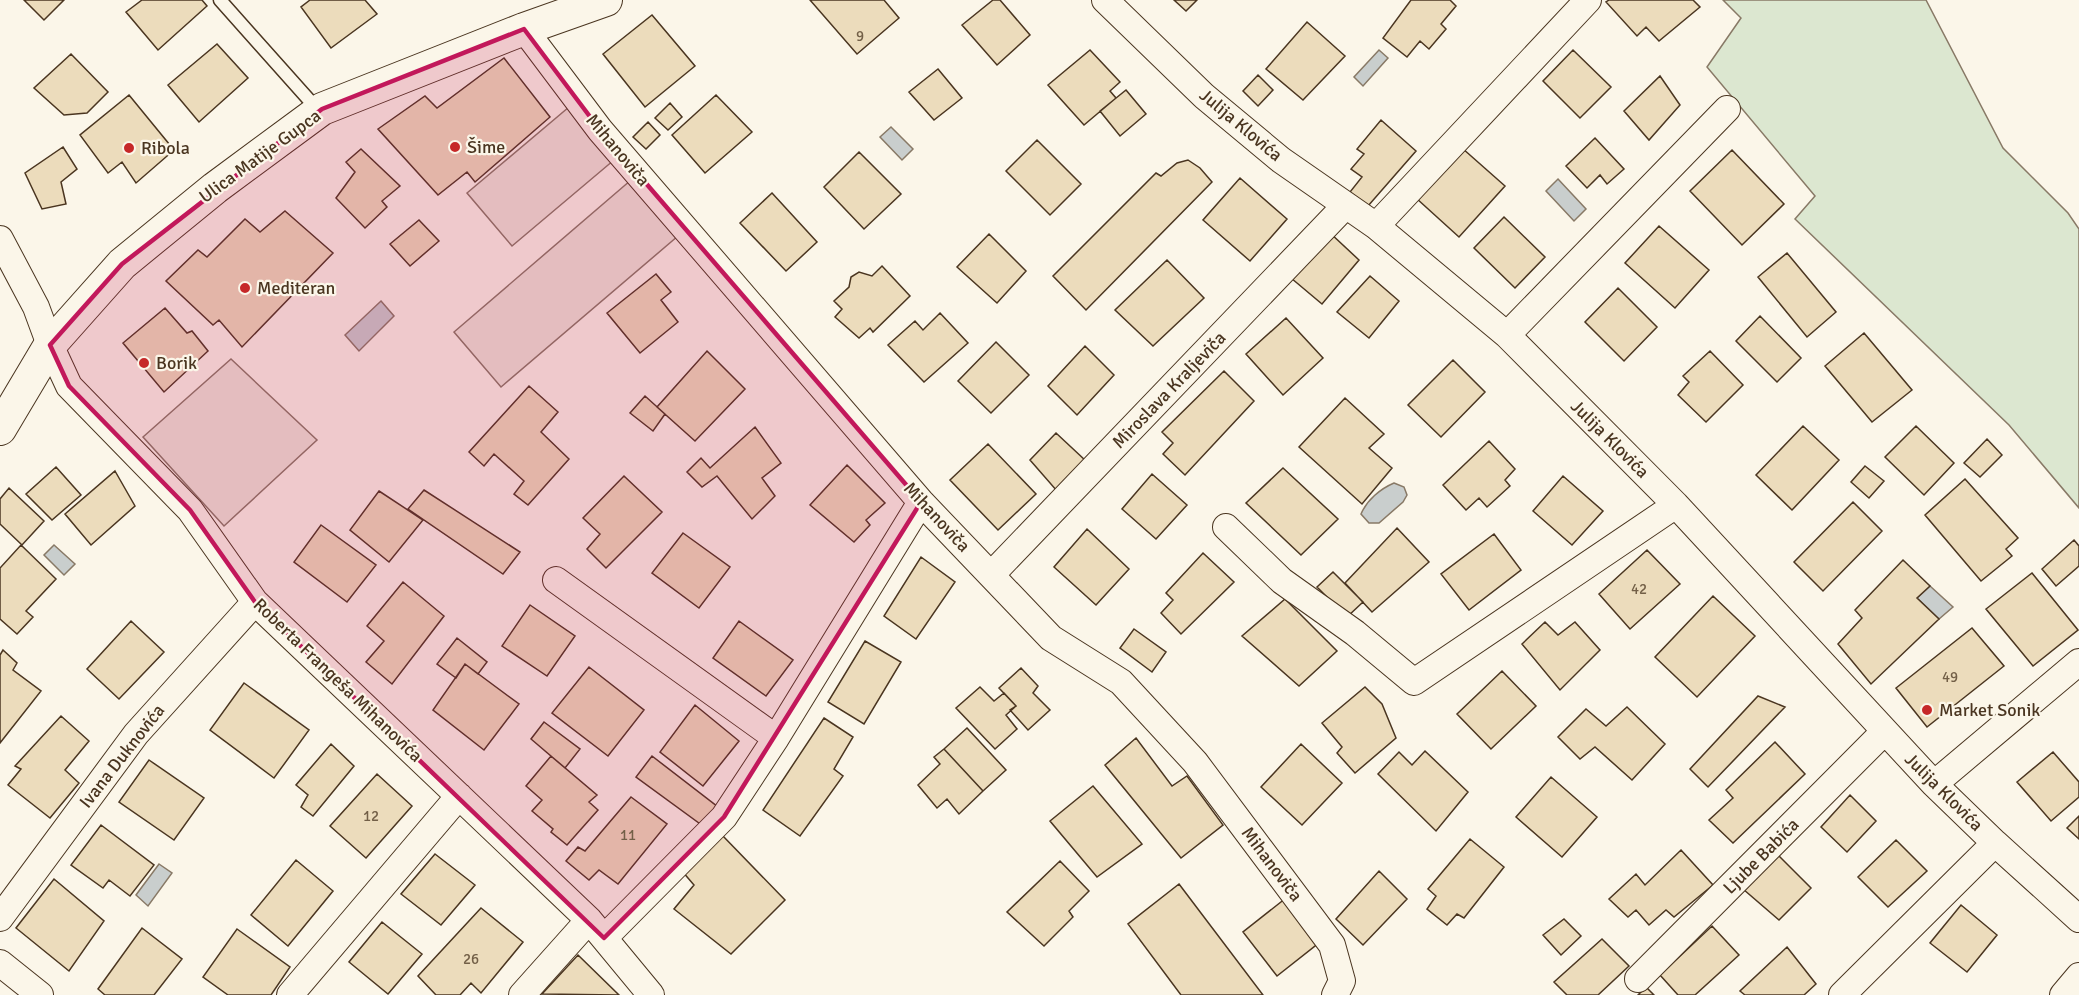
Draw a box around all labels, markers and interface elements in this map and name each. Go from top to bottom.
house number: 9 [856,27,864,45]
street label: Julija Klovića [1195,84,1287,166]
street label: Ulica Matije Gupca [195,104,325,208]
street label: Mihanoviča [581,109,655,191]
place label: Šime [467,136,505,158]
place label: Ribola [141,137,190,159]
marker: Šime [448,140,462,154]
marker: Ribola [122,141,136,155]
place label: Mediteran [257,277,335,299]
marker: Mediteran [238,281,252,295]
street label: Miroslava Kraljeviča [1108,327,1230,453]
place label: Borik [156,352,197,374]
marker: Borik [137,356,151,370]
street label: Julija Klovića [1566,395,1654,483]
street label: Mihanoviča [899,477,975,557]
house number: 42 [1631,580,1647,598]
street label: Roberta Frangeša Mihanovića [249,593,427,767]
house number: 49 [1942,668,1958,686]
place label: Market Sonik [1939,699,2040,721]
street label: Ivana Duknovića [75,700,169,812]
marker: Market Sonik [1920,703,1934,717]
street label: Julija Klovića [1900,748,1988,836]
house number: 12 [363,807,379,825]
street label: Ljube Babića [1718,813,1804,899]
street label: Mihanoviča [1237,822,1307,906]
house number: 11 [620,826,636,844]
house number: 26 [463,950,479,968]

